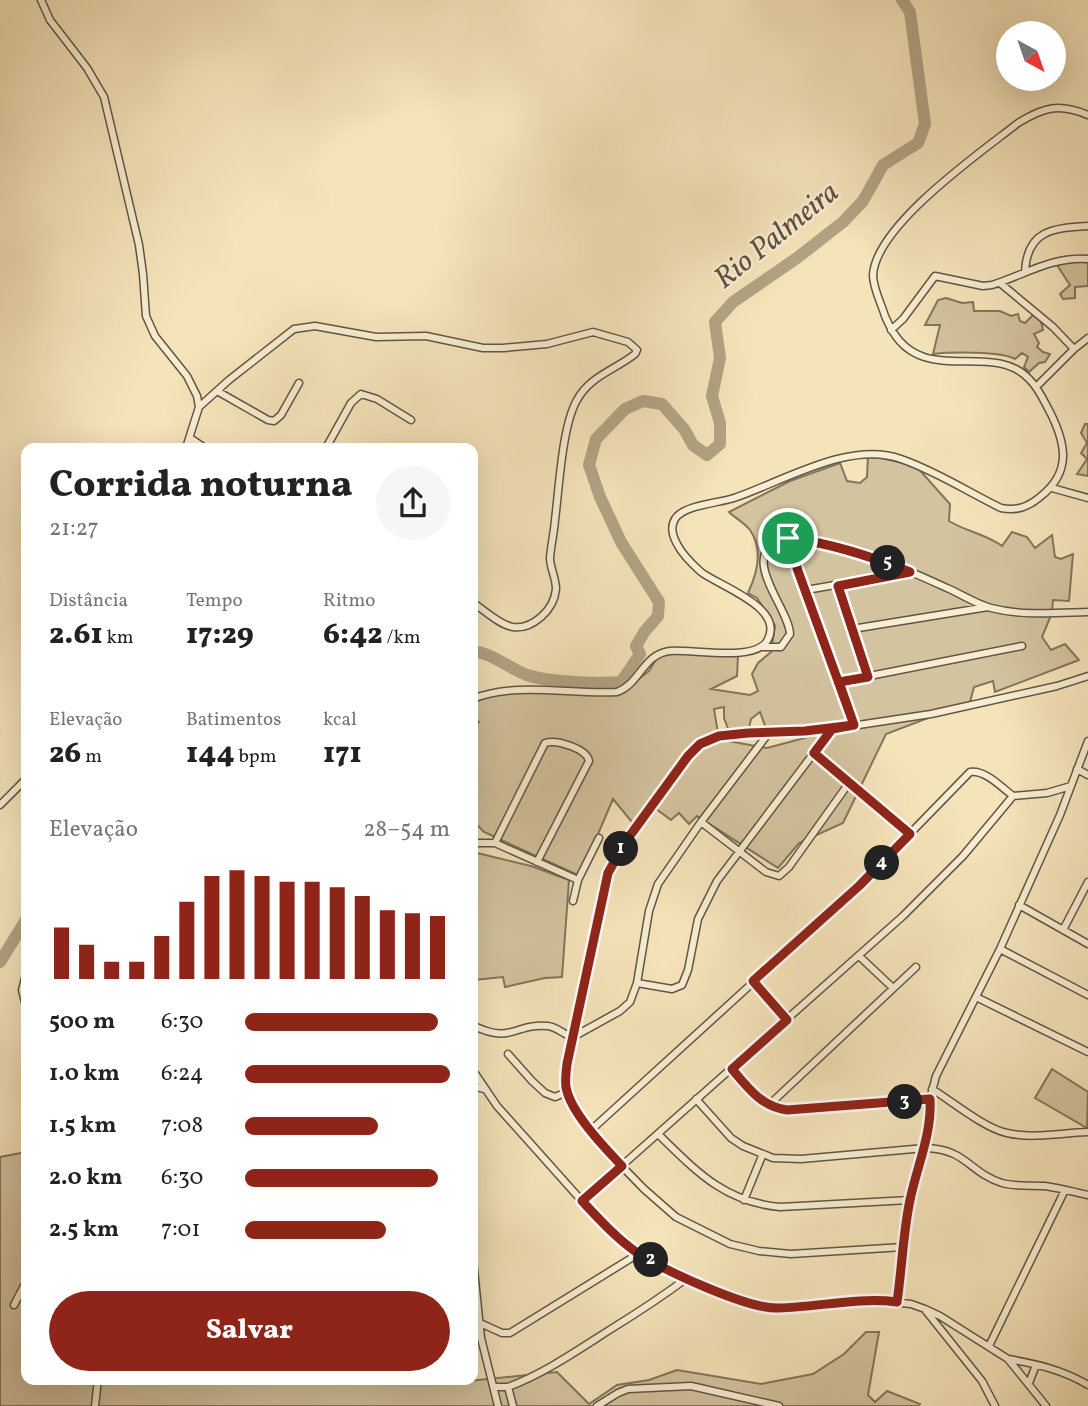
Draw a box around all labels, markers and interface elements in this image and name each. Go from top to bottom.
north arrow [996,21,1066,91]
map controls [996,21,1066,91]
water label: Rio Palmeira [705,172,849,300]
text: Corrida noturna [49,460,352,513]
button: share [376,466,450,540]
pin [758,508,818,568]
text: 21:27 [49,513,99,545]
icon: arrive [769,519,807,557]
pin: 5 [870,546,906,580]
text: 5 [883,549,892,575]
text: Distância [49,588,128,614]
text: Tempo [186,588,243,614]
text: Ritmo [323,588,375,614]
text: 2.61 [49,614,103,656]
text: 17:29 [186,614,254,656]
text: 6:42 [323,614,383,656]
text: km [103,625,134,651]
text: /km [383,625,421,651]
text: Elevação [49,707,122,733]
text: Batimentos [186,707,281,733]
text: kcal [323,707,357,733]
text: 26 [49,733,81,775]
text: 144 [186,733,235,775]
text: 171 [323,733,362,775]
text: m [81,744,102,770]
text: bpm [235,744,276,770]
text: Elevação [49,814,138,846]
text: 28–54 m [363,814,450,846]
pin: 1 [604,832,638,866]
text: 1 [617,835,624,861]
pin: 4 [864,846,900,880]
text: 4 [876,849,887,875]
text: 500 m [49,1006,115,1038]
text: 6:30 [161,1006,203,1038]
text: 1.0 km [49,1058,120,1090]
text: 6:24 [161,1058,203,1090]
pin: 3 [888,1084,922,1120]
text: 3 [900,1088,909,1114]
text: 1.5 km [49,1110,116,1142]
text: 7:08 [161,1110,203,1142]
text: 2.0 km [49,1162,122,1194]
text: 6:30 [161,1162,203,1194]
text: 2.5 km [49,1214,119,1246]
text: 7:01 [161,1214,200,1246]
pin: 2 [634,1242,668,1278]
text: 2 [646,1246,655,1272]
button: Salvar [49,1291,450,1371]

